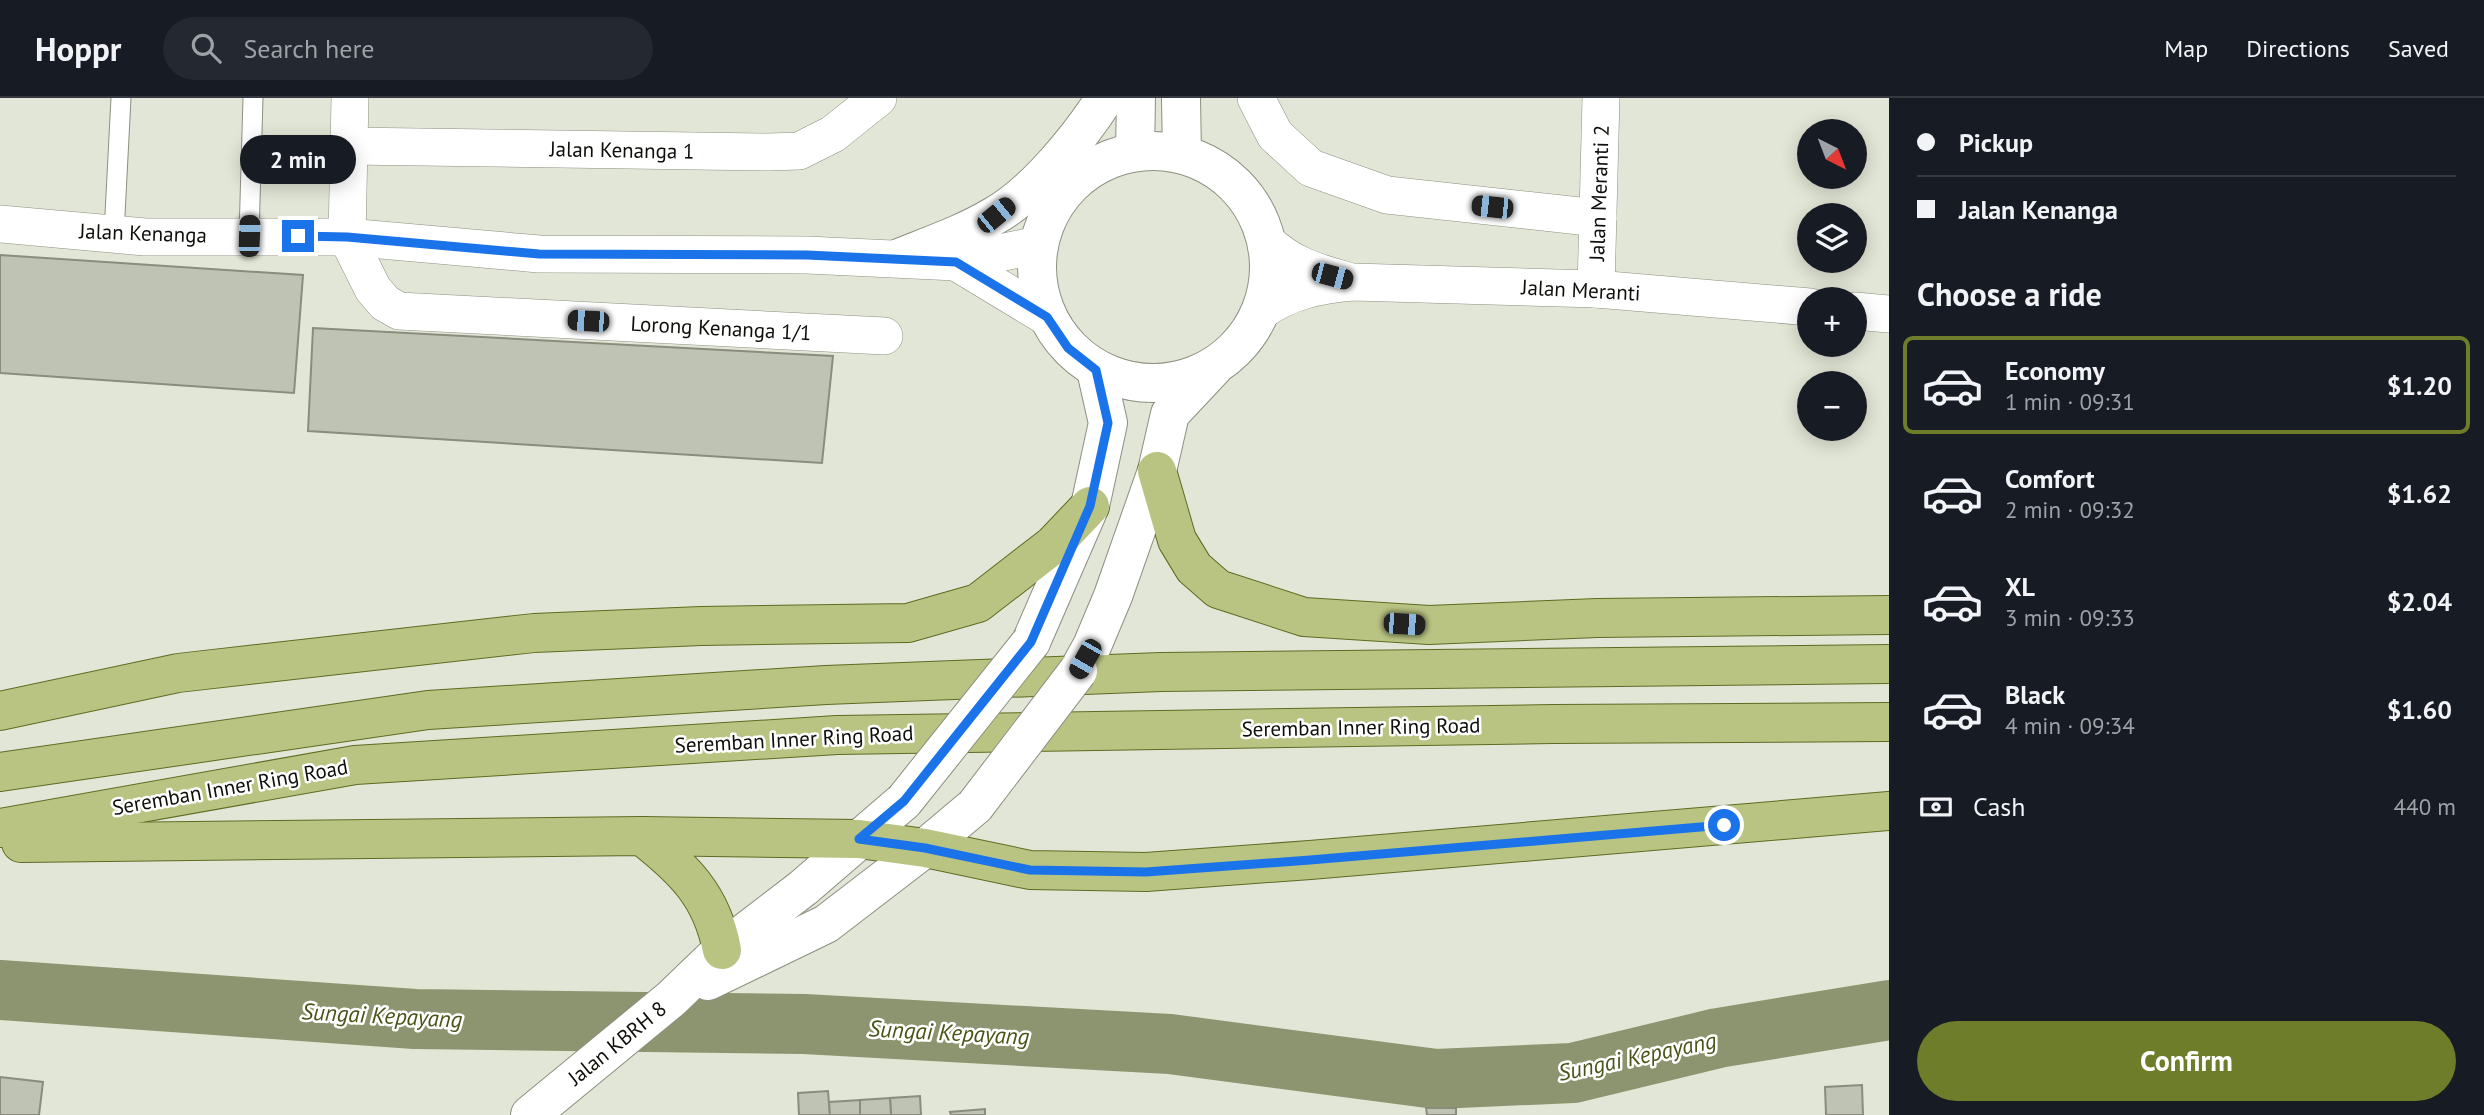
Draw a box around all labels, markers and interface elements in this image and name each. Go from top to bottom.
search box [163,17,653,80]
text: Hoppr [35,27,121,70]
icon: search [187,29,225,67]
text: Search here [243,32,375,65]
text: Map [2164,33,2208,64]
text: Directions [2246,33,2350,64]
text: Saved [2388,33,2449,64]
north arrow [1797,119,1867,189]
map controls [1797,119,1867,441]
street label: Jalan Meranti 2 [1583,124,1615,263]
text: Pickup [1959,126,2033,159]
callout: 2 min [240,135,356,184]
street label: Jalan Kenanga 1 [548,135,695,165]
text: 2 min [270,145,326,174]
text: Jalan Kenanga [1959,193,2118,226]
car [974,194,1019,236]
car [1471,194,1514,220]
button: layers [1797,203,1867,273]
car [238,215,261,257]
street label: Jalan Kenanga [78,217,207,249]
route end [282,220,314,252]
car [1309,260,1356,292]
street label: Jalan Meranti [1520,273,1641,307]
text: Choose a ride [1917,273,2102,315]
button: + [1797,287,1867,357]
car [567,309,610,333]
street label: Lorong Kenanga 1/1 [630,310,812,346]
icon: car [1921,354,1984,417]
text: Economy [2005,354,2105,387]
text: $1.20 [2387,369,2452,402]
button: − [1797,371,1867,441]
text: 1 min · 09:31 [2005,387,2135,416]
icon: car [1921,462,1984,525]
text: Comfort [2005,462,2095,495]
text: $1.62 [2387,477,2452,510]
text: 2 min · 09:32 [2005,495,2135,524]
icon: car [1921,570,1984,633]
text: XL [2005,570,2035,603]
text: $2.04 [2387,585,2452,618]
text: 3 min · 09:33 [2005,603,2135,632]
car [1383,612,1426,636]
car [1066,636,1105,682]
icon: car [1921,678,1984,741]
text: Black [2005,678,2065,711]
text: $1.60 [2387,693,2452,726]
street label: Seremban Inner Ring Road [1241,711,1481,743]
text: 4 min · 09:34 [2005,711,2135,740]
street label: Seremban Inner Ring Road [674,719,914,759]
street label: Seremban Inner Ring Road [110,753,350,821]
icon: cash [1917,788,1955,826]
text: Cash [1973,790,2025,823]
text: 440 m [2394,792,2456,821]
route start [1708,809,1740,841]
street label: Jalan KBRH 8 [562,995,672,1092]
water label: Sungai Kepayang [301,996,464,1034]
water label: Sungai Kepayang [868,1013,1031,1051]
button: Confirm [1917,1021,2456,1101]
water label: Sungai Kepayang [1555,1025,1719,1087]

